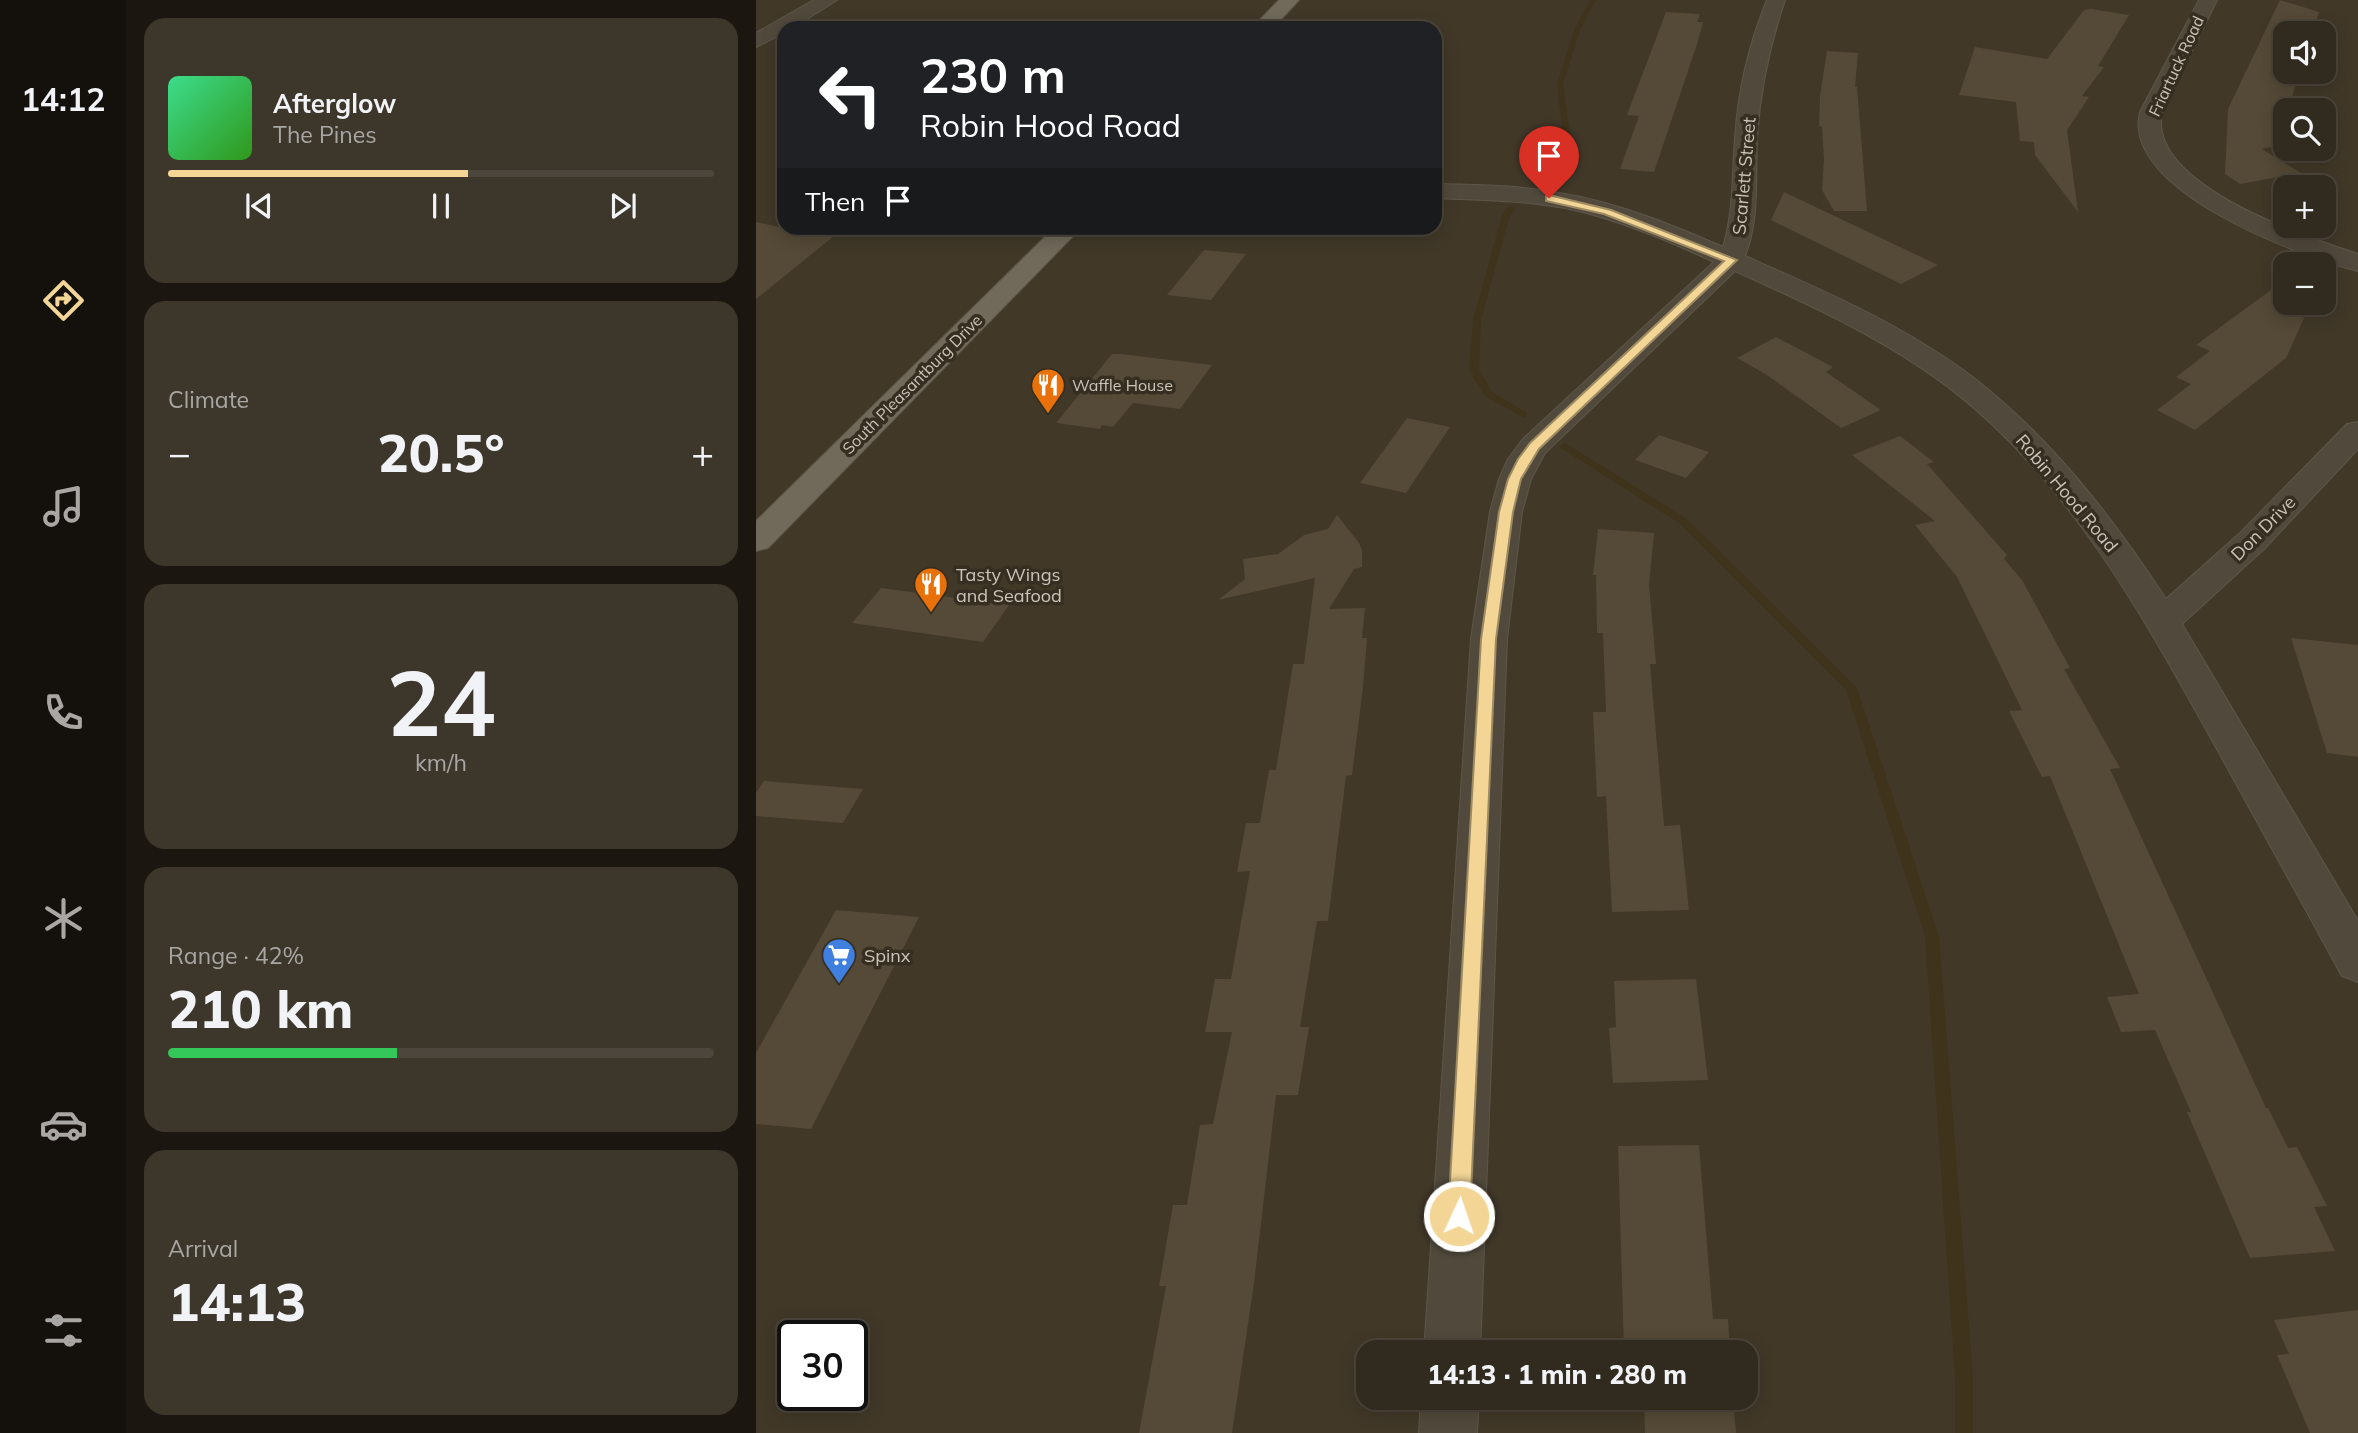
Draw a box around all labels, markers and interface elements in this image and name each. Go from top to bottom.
street label: Friartuck Road [2144,13,2208,119]
map controls [2273,21,2336,315]
button: sound [2273,21,2336,84]
text: 230 m [920,44,1066,105]
icon: left [805,49,896,140]
text: 14:12 [21,79,105,119]
text: Afterglow [273,87,396,120]
button: search [2273,98,2336,161]
text: Robin Hood Road [920,105,1181,145]
street label: Scarlett Street [1727,116,1761,236]
text: The Pines [273,120,377,149]
pin [1519,126,1579,198]
icon: arrive [1530,137,1568,175]
button: + [2273,175,2336,238]
icon: arrive [879,182,917,220]
text: Then [805,185,865,218]
icon: previous [240,187,278,225]
icon: pause [422,187,460,225]
icon: next [604,187,642,225]
button: − [2273,252,2336,315]
icon: directions [39,276,88,325]
street label: South Pleasantburg Drive [838,310,986,458]
restaurant icon: Waffle House [1029,366,1067,415]
place label: Waffle House [1072,375,1173,395]
text: Climate [168,385,249,414]
text: 20.5° [377,420,505,485]
text: − [168,429,191,477]
text: + [691,429,714,477]
street label: Robin Hood Road [2011,429,2123,557]
icon: music [39,482,88,531]
street label: Don Drive [2226,491,2300,565]
place label: Tasty Wings and Seafood [956,563,1062,607]
restaurant icon: Tasty Wings and Seafood [912,565,950,614]
text: 24 [386,645,496,759]
icon: phone [39,688,88,737]
text: km/h [415,748,467,777]
icon: climate [39,894,88,943]
supermarket icon: Spinx [820,936,858,985]
text: Range · 42% [168,941,304,970]
place label: Spinx [864,944,911,967]
text: 210 km [168,976,353,1041]
icon: car [39,1100,88,1149]
position arrow [1422,1179,1496,1253]
text: Arrival [168,1234,238,1263]
text: 14:13 [168,1269,306,1334]
icon: filters [39,1306,88,1355]
speed limit sign: 30 [777,1320,868,1411]
text: 14:13 · 1 min · 280 m [1427,1358,1687,1391]

